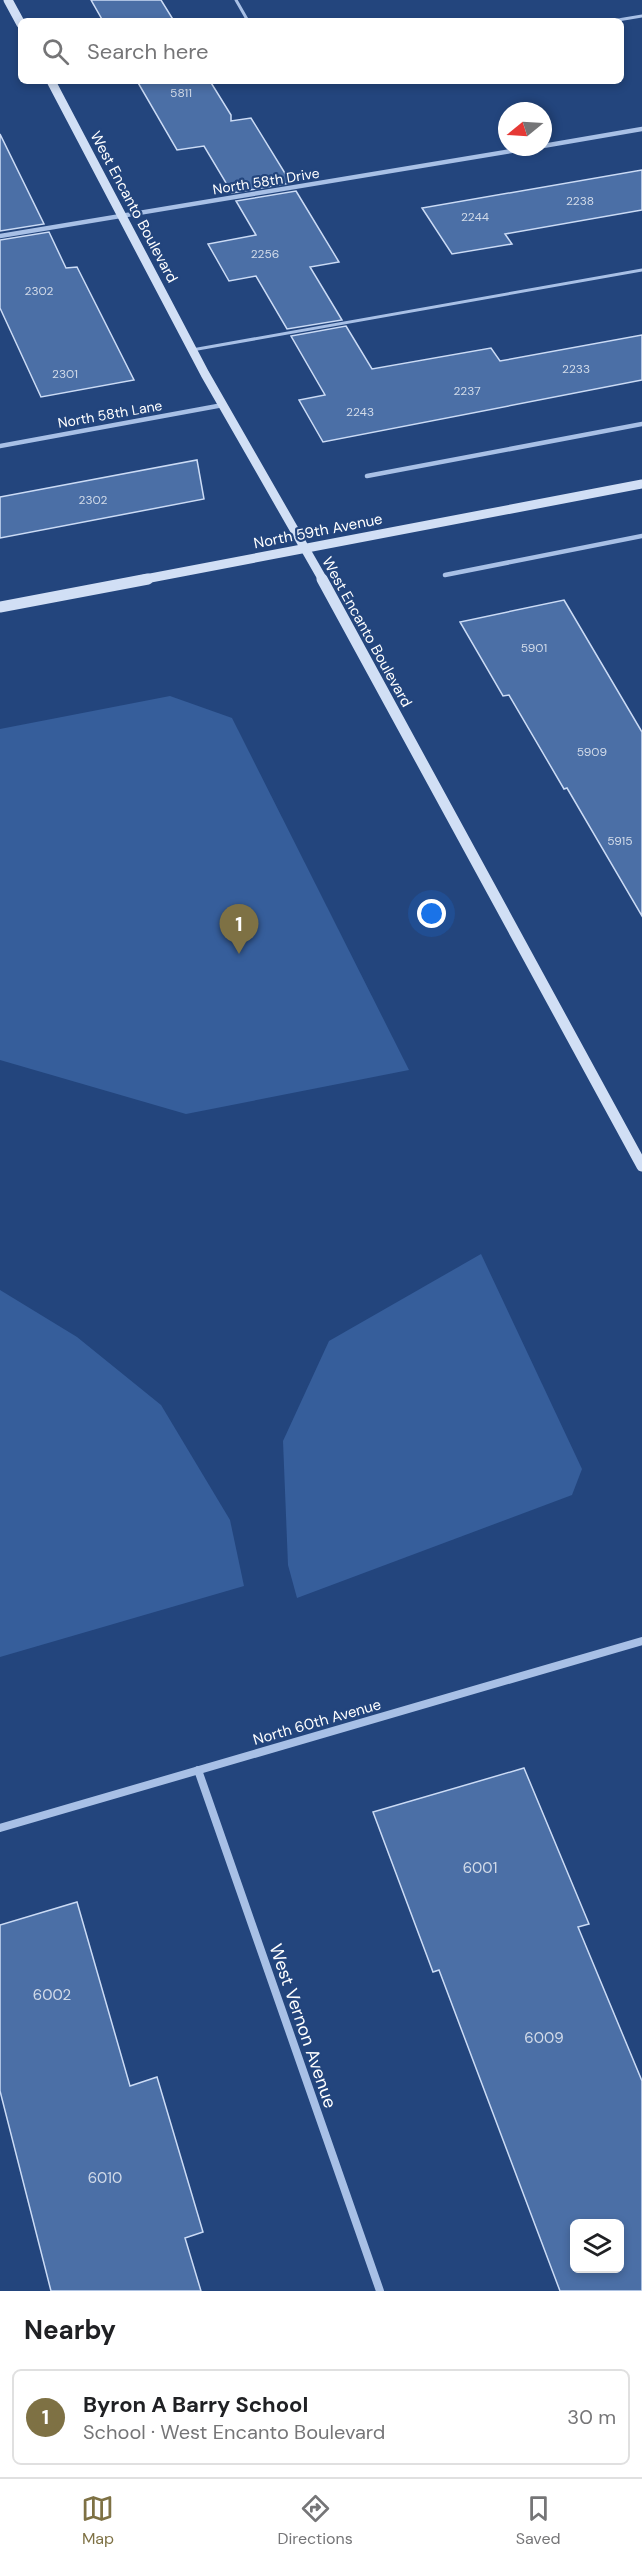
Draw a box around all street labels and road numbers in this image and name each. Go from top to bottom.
street label: West Encanto Boulevard [86,128,182,286]
street label: North 58th Drive [211,164,321,198]
street label: North 58th Lane [56,396,164,432]
street label: North 59th Avenue [252,509,384,553]
street label: West Encanto Boulevard [317,553,417,711]
street label: North 60th Avenue [251,1694,383,1750]
street label: West Vernon Avenue [264,1941,342,2111]

